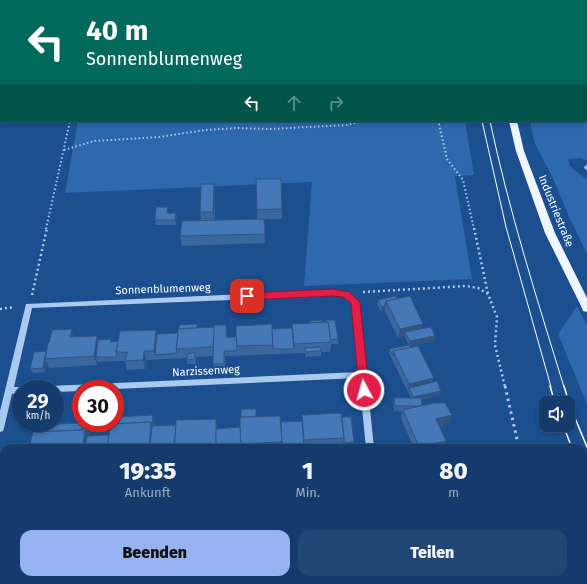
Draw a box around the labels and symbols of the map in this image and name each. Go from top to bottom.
street label: Industriestraße [536,173,576,249]
pin [230,279,264,313]
street label: Sonnenblumenweg [115,281,211,297]
street label: Narzissenweg [172,363,240,379]
position arrow [343,369,385,411]
speed limit sign: 30 [72,380,124,432]

